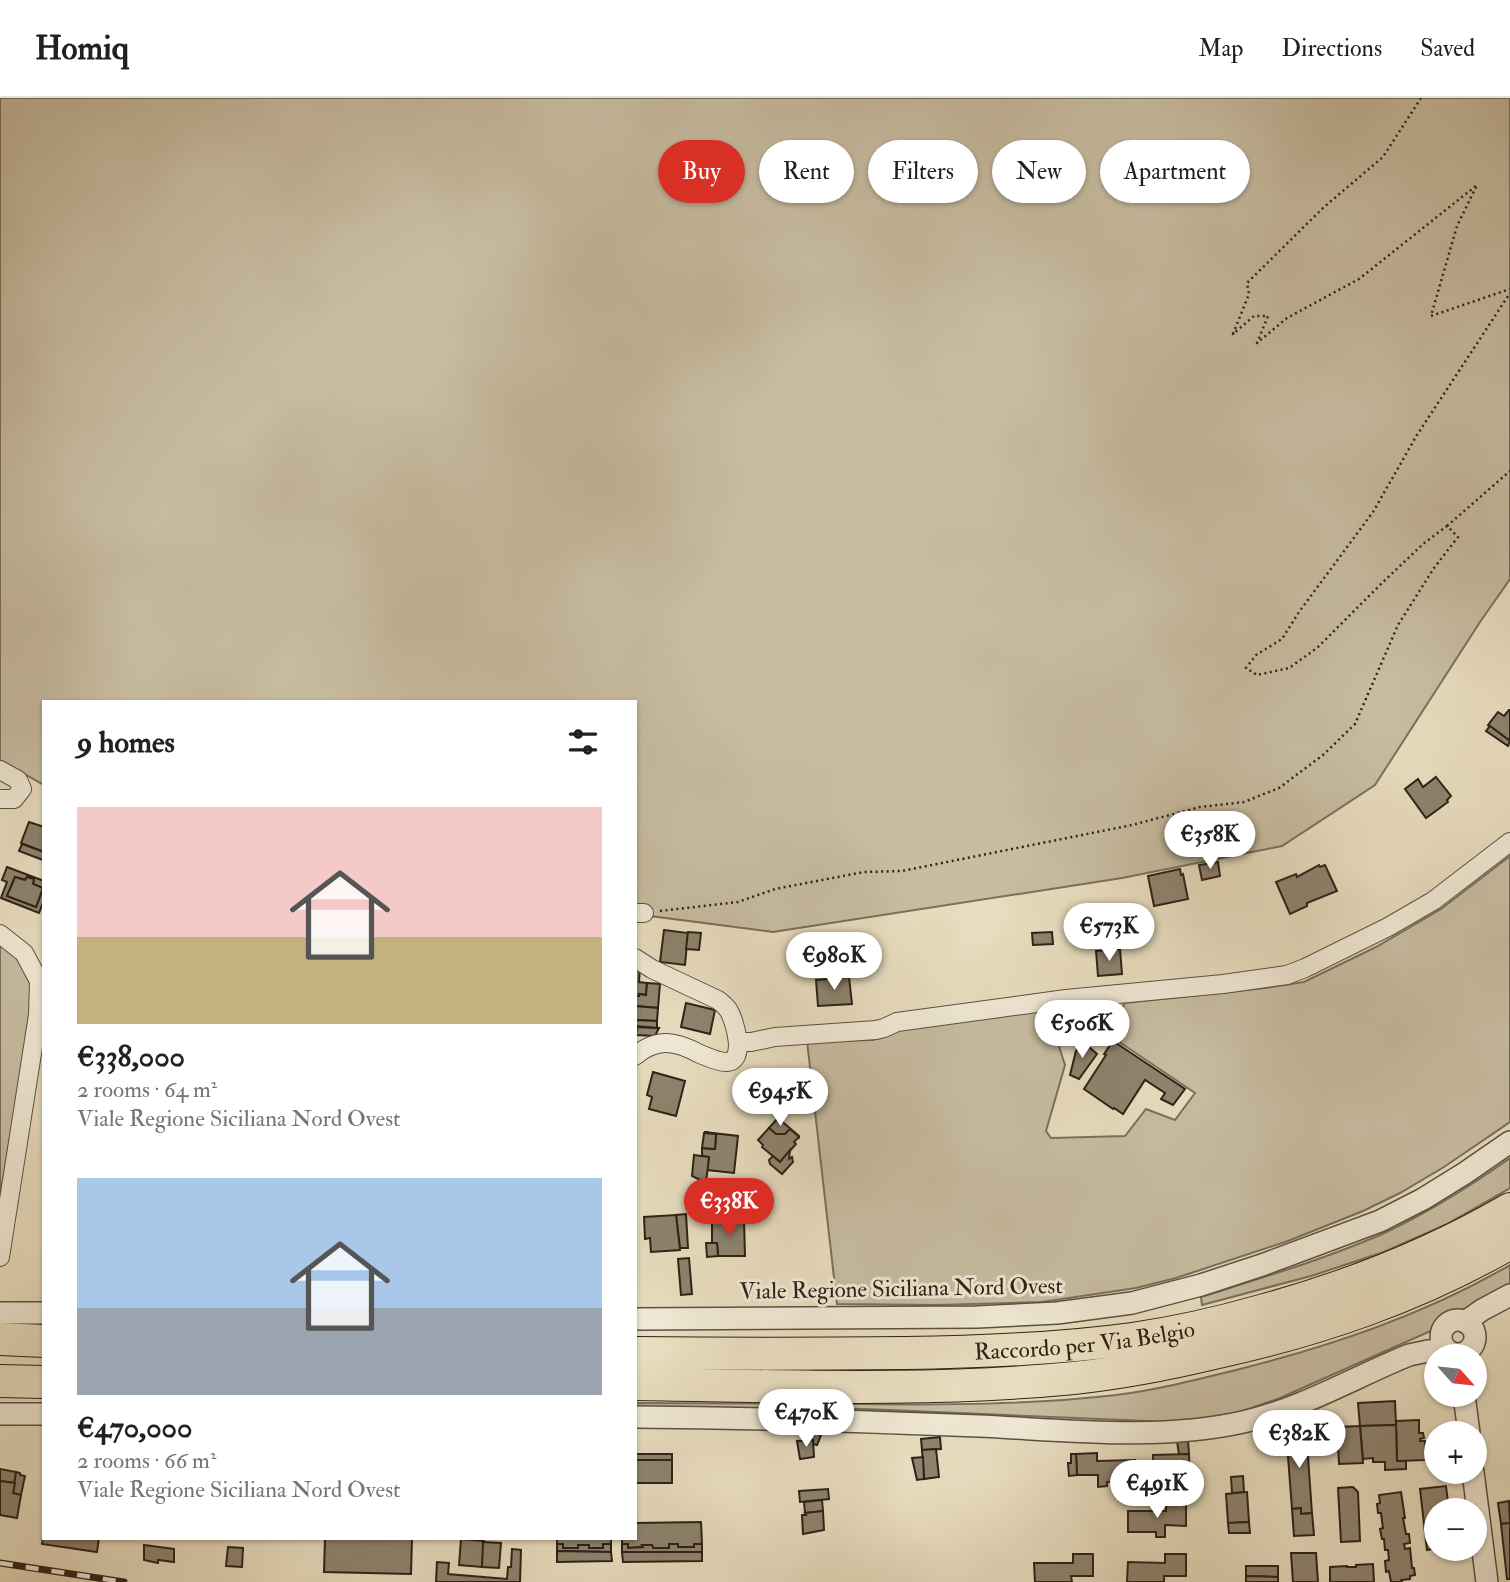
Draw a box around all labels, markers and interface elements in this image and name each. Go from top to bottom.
text: Homiq [35,28,129,69]
text: Map [1198,33,1243,64]
text: Directions [1281,33,1382,64]
text: Saved [1420,33,1475,64]
chip: Buy [658,140,745,203]
chip: Rent [759,140,854,203]
chip: Filters [868,140,978,203]
chip: New [992,140,1086,203]
chip: Apartment [1100,140,1250,203]
icon: filters [564,723,602,761]
text: 9 homes [77,724,175,761]
pin: €358K [1161,812,1259,871]
text: €358K [1180,819,1240,848]
icon: home [277,852,403,978]
pin: €573K [1060,904,1158,963]
text: €573K [1079,911,1139,940]
pin: €980K [785,932,883,992]
text: €980K [802,940,866,969]
pin: €506K [1033,1000,1131,1060]
text: €506K [1051,1008,1113,1037]
text: €338,000 [77,1038,185,1075]
pin: €945K [731,1068,829,1128]
text: 2 rooms · 64 m² [77,1075,217,1104]
text: €945K [748,1076,812,1105]
text: Viale Regione Siciliana Nord Ovest [77,1104,400,1133]
pin: €338K [680,1178,778,1238]
text: €338K [700,1186,758,1215]
icon: home [277,1223,403,1349]
street label: Viale Regione Siciliana Nord Ovest [739,1271,1063,1306]
street label: Raccordo per Via Belgio [974,1314,1197,1366]
north arrow [1424,1344,1488,1407]
map controls [1424,1344,1487,1561]
pin: €470K [757,1390,855,1449]
text: €470K [774,1397,838,1426]
text: €470,000 [77,1409,192,1446]
pin: €382K [1250,1410,1348,1470]
text: €382K [1269,1418,1329,1447]
button: + [1424,1421,1487,1484]
text: 2 rooms · 66 m² [77,1446,216,1475]
pin: €491K [1108,1460,1206,1520]
text: €491K [1126,1468,1188,1497]
text: Viale Regione Siciliana Nord Ovest [77,1475,400,1504]
button: − [1424,1498,1487,1561]

